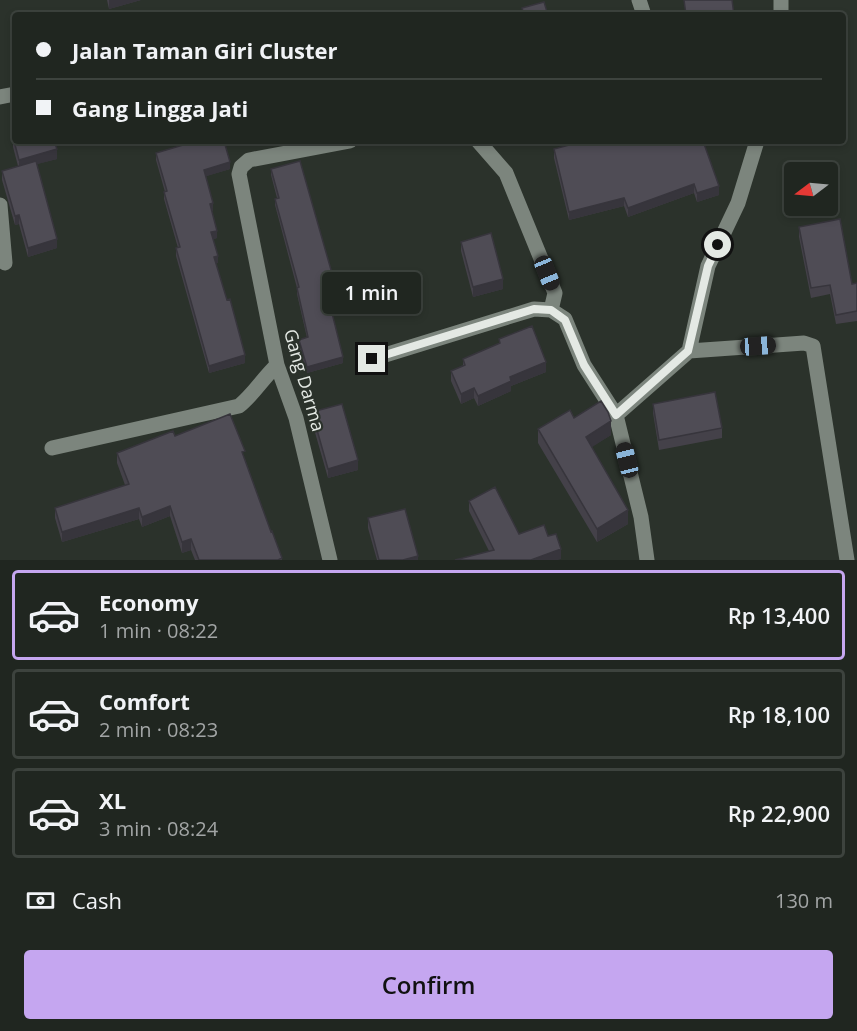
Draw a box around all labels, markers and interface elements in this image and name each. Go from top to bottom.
text: Jalan Taman Giri Cluster [72,35,338,65]
text: Gang Lingga Jati [72,93,248,123]
north arrow [784,162,838,216]
map controls [784,162,838,216]
route start [704,231,731,258]
car [532,253,562,293]
callout: 1 min [322,272,422,314]
text: 1 min [345,279,399,306]
street label: Gang Darma [279,326,331,434]
car [739,336,777,356]
route end [358,345,385,372]
car [614,440,640,480]
text: Economy [99,587,198,617]
icon: car [27,588,81,642]
text: Rp 13,400 [728,600,830,630]
text: 1 min · 08:22 [99,617,218,644]
text: Comfort [99,686,190,716]
icon: car [27,687,81,741]
text: Rp 18,100 [728,699,830,729]
text: 2 min · 08:23 [99,716,218,743]
text: XL [99,785,126,815]
icon: car [27,786,81,840]
text: Rp 22,900 [728,798,830,828]
text: 3 min · 08:24 [99,815,218,842]
icon: cash [24,884,57,917]
text: Cash [72,885,122,915]
text: 130 m [775,887,833,914]
button: Confirm [24,950,833,1019]

